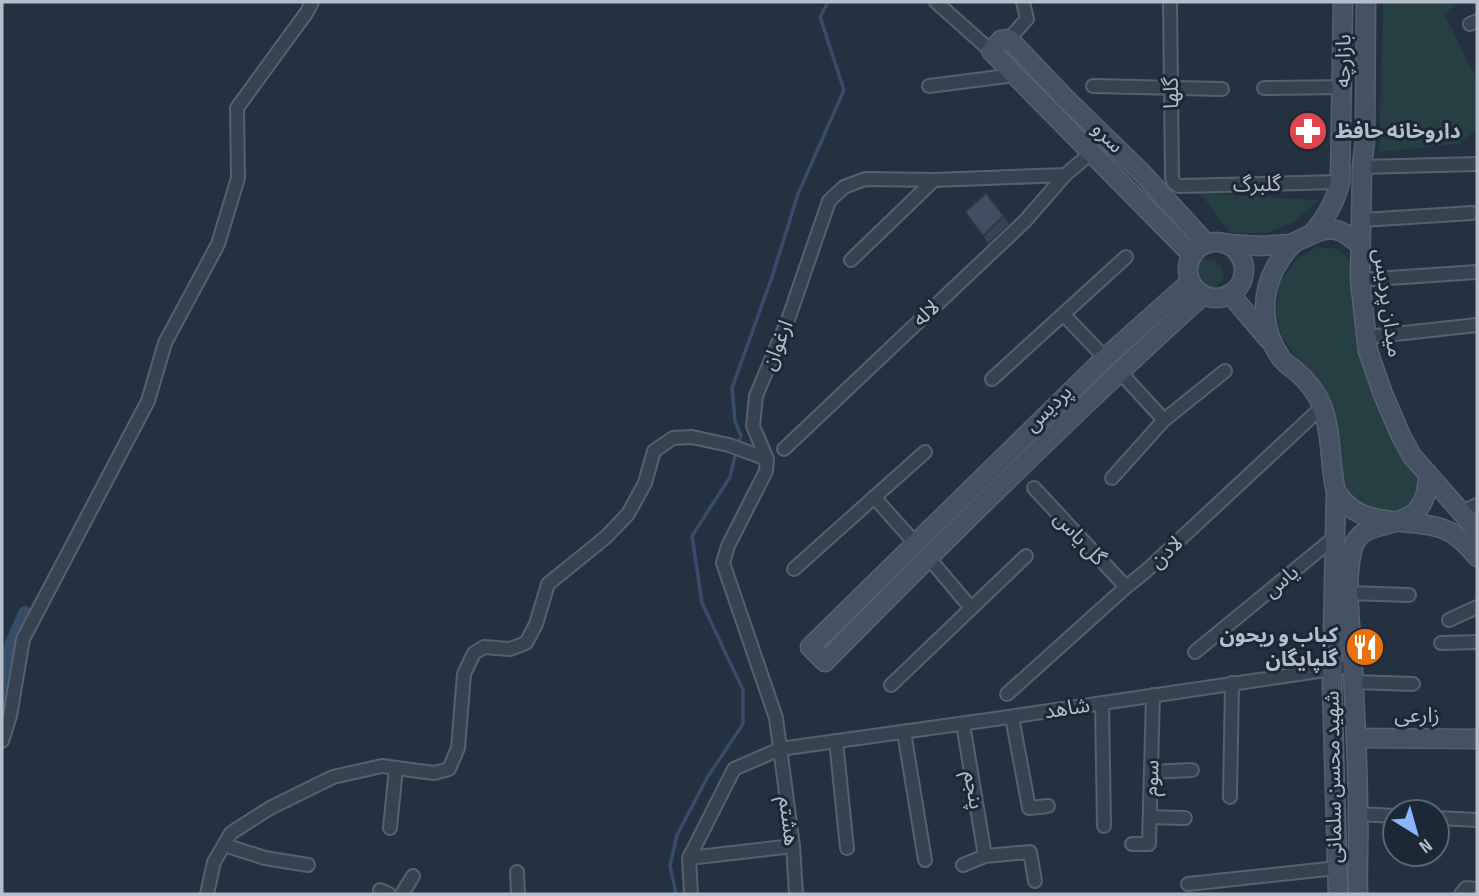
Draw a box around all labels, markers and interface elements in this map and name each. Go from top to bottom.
street label: بازارچه [1331,34,1357,88]
street label: گلها [1159,77,1184,109]
pharmacy icon: داروخانه حافظ [1287,110,1329,152]
street label: سرو [1087,116,1129,158]
place label: داروخانه حافظ [1335,119,1461,144]
street label: گلبرگ [1233,172,1282,197]
street label: میدان پردیس [1367,247,1408,359]
street label: لاله [908,295,945,332]
street label: ارغوان [756,316,799,374]
street label: پردیس [1019,380,1078,437]
street label: گل یاس [1048,506,1111,571]
street label: لادن [1144,531,1188,574]
street label: یاس [1259,560,1304,603]
place label: کباب و ریحون گلپایگان [1219,623,1338,673]
restaurant icon: کباب و ریحون گلپایگان [1344,626,1386,668]
street label: شهید محسن سلمانی [1319,691,1348,863]
street label: شاهد [1042,693,1092,724]
street label: زارعی [1394,703,1440,728]
street label: سوم [1138,759,1168,797]
street label: پنجم [956,769,989,812]
street label: هشتم [771,795,804,847]
north arrow [1381,798,1451,868]
text: N [1414,833,1436,858]

